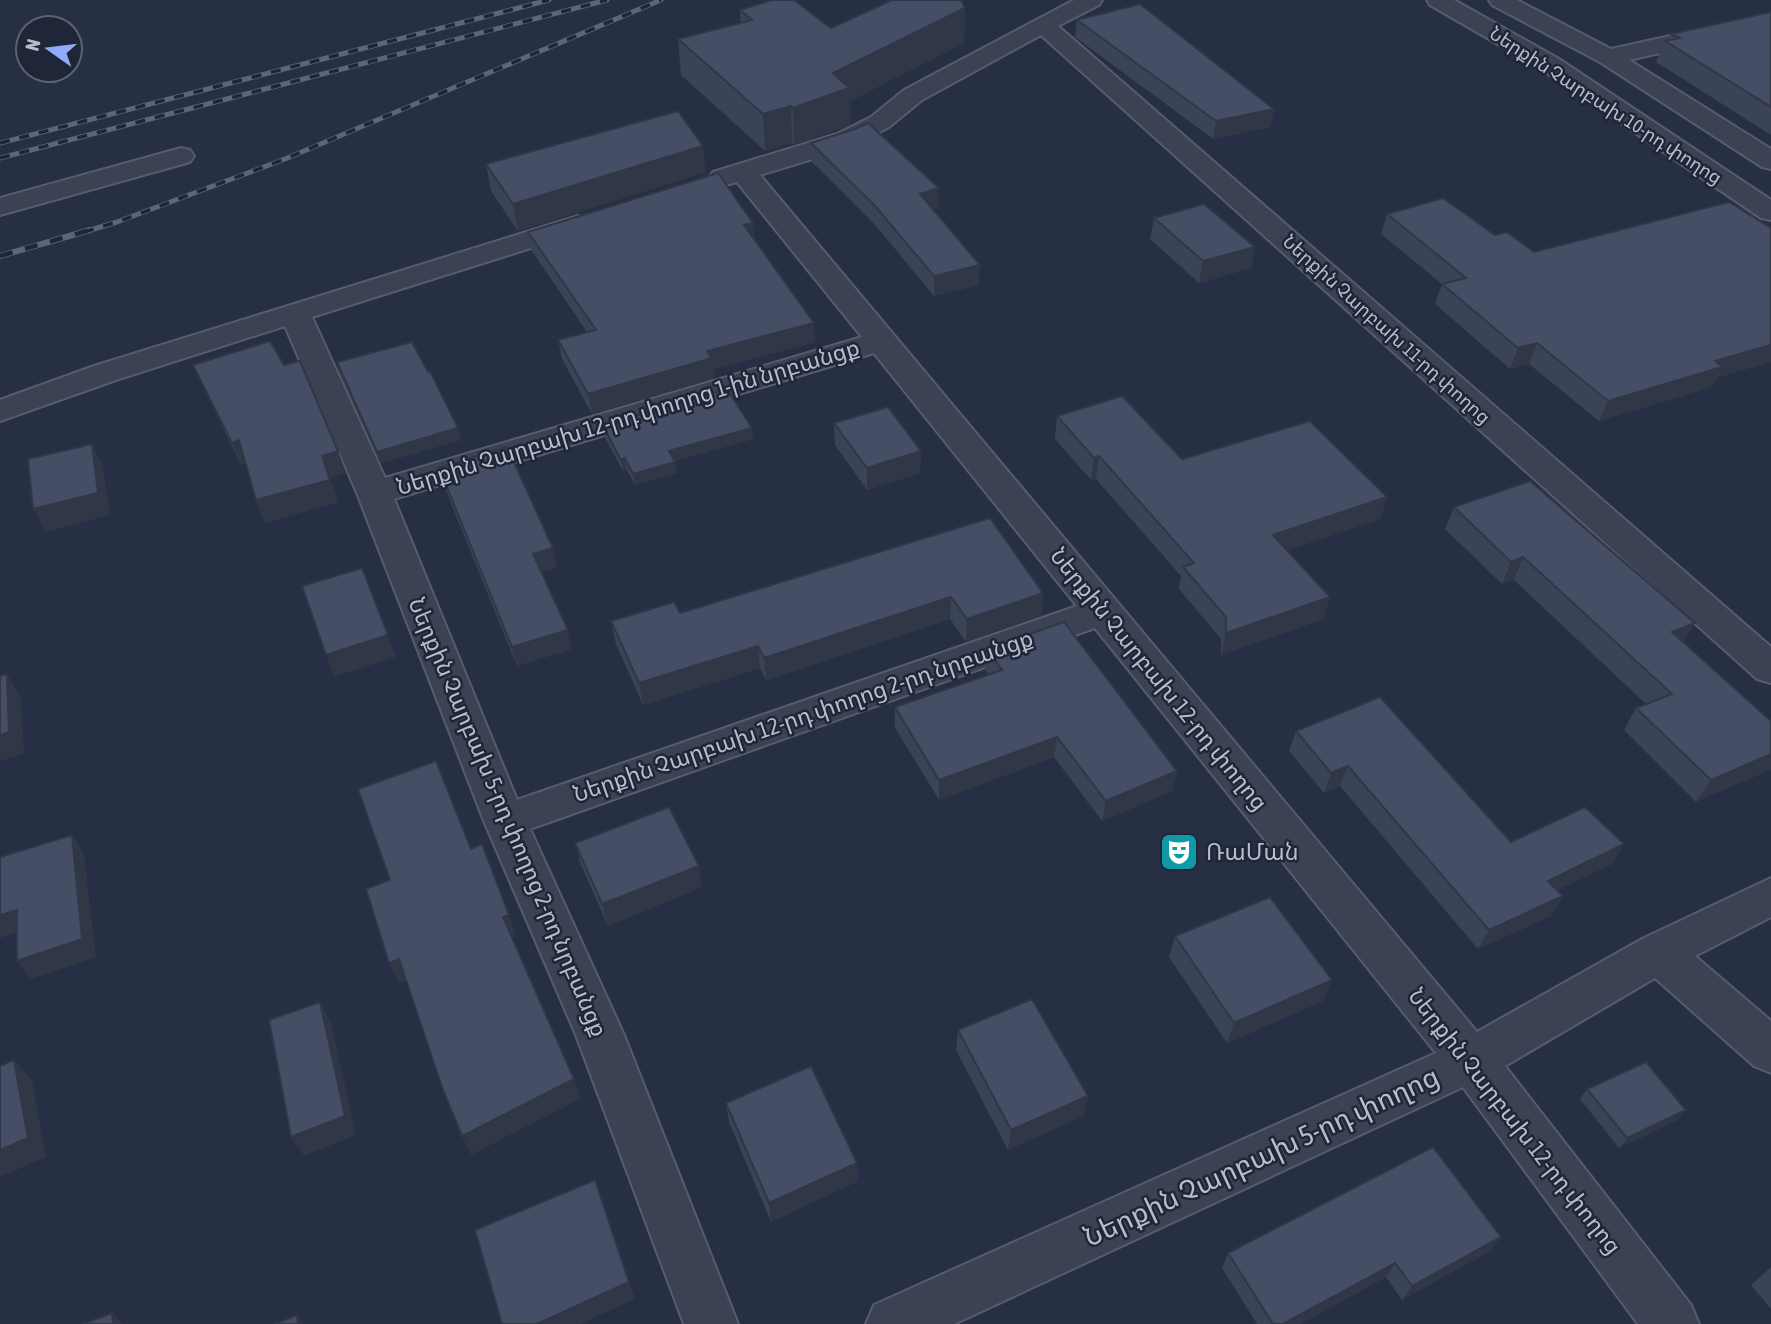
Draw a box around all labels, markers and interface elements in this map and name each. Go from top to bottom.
north arrow [14,14,84,84]
street label: Ներքին Չարբախ 10-րդ փողոց [1485,22,1726,189]
text: N [20,37,45,53]
street label: Ներքին Չարբախ 11-րդ փողոց [1278,230,1495,429]
street label: Ներքին Չարբախ 12-րդ փողոց 1-ին նրբանցք [393,334,863,501]
street label: Ներքին Չարբախ 12-րդ փողոց [1044,543,1273,816]
street label: Ներքին Չարբախ 5-րդ փողոց 2-րդ նրբանցք [403,594,613,1041]
street label: Ներքին Չարբախ 12-րդ փողոց 2-րդ նրբանցք [570,625,1037,808]
theatre icon: ՌաՄան [1158,831,1200,873]
place label: ՌաՄան [1206,839,1298,865]
street label: Ներքին Չարբախ 12-րդ փողոց [1402,983,1627,1260]
street label: Ներքին Չարբախ 5-րդ փողոց [1078,1059,1444,1253]

